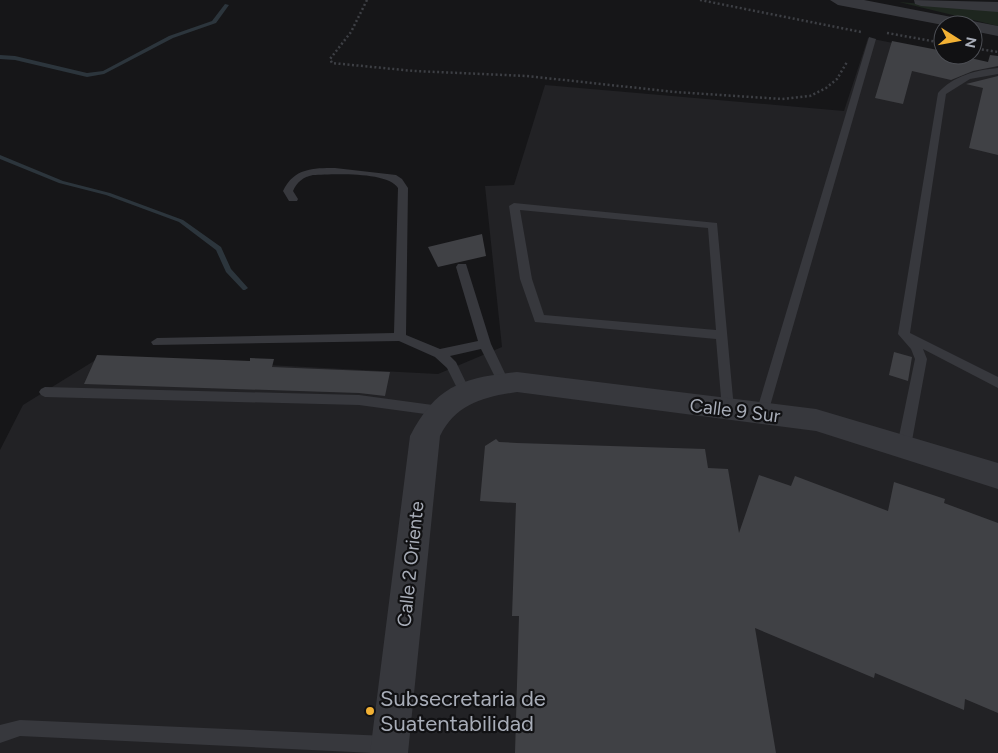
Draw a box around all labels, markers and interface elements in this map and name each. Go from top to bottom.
north arrow [933,15,983,65]
text: N [961,35,980,49]
street label: Calle 9 Sur [688,394,782,428]
street label: Calle 2 Oriente [392,500,429,628]
place label: Subsecretaria de Suatentabilidad [380,685,546,737]
marker: Subsecretaria de Suatentabilidad [364,705,376,717]

